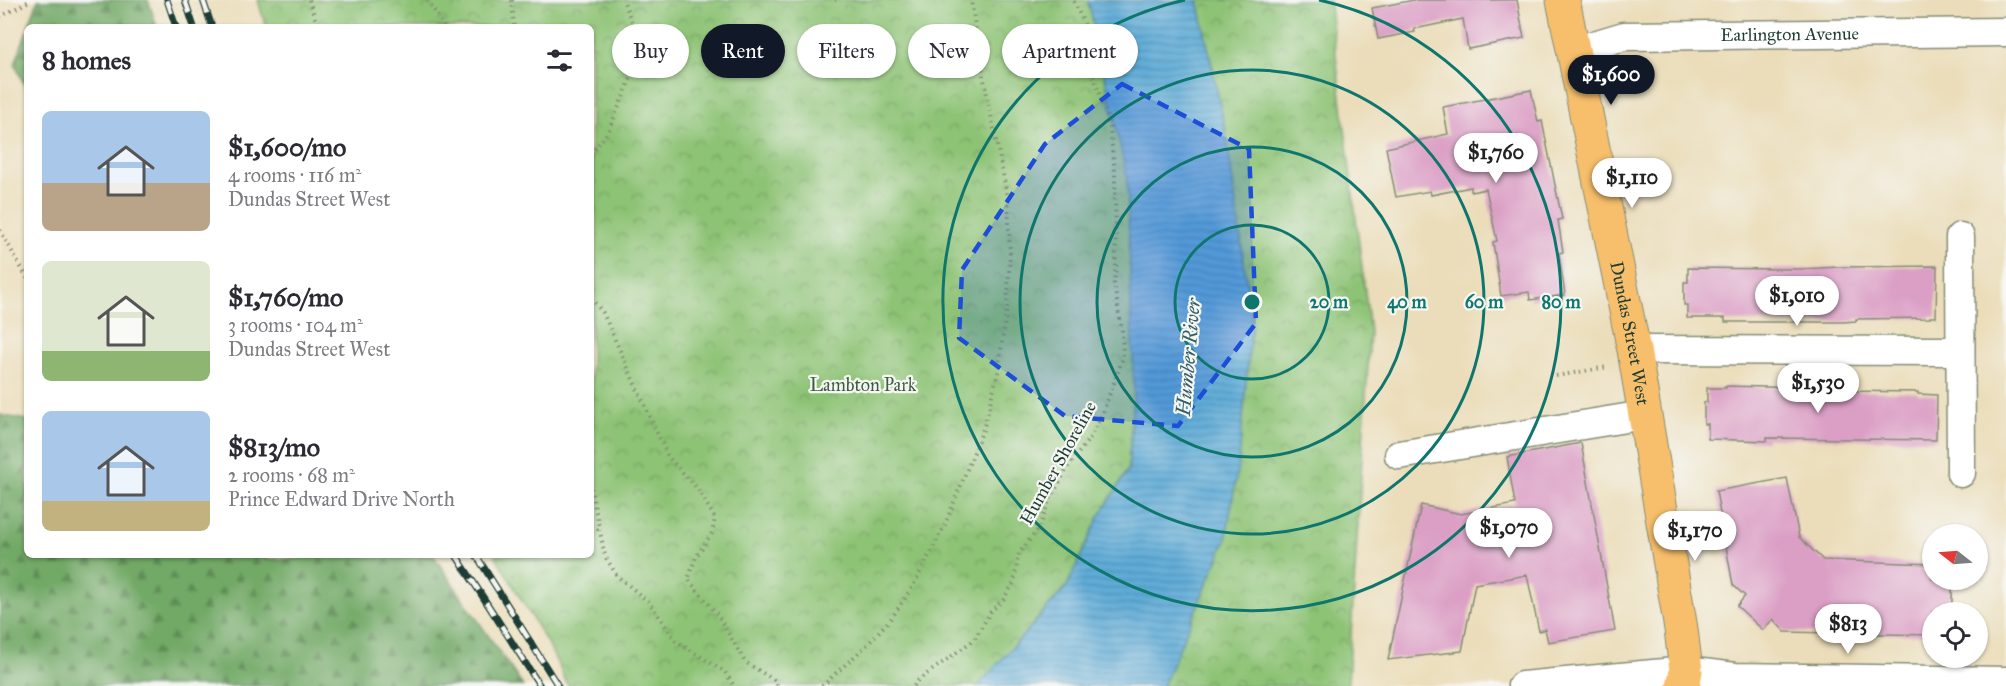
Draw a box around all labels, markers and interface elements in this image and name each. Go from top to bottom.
street label: Earlington Avenue [1720,23,1859,46]
chip: Buy [612,24,689,78]
chip: Rent [701,24,785,78]
chip: Filters [797,24,896,78]
chip: New [908,24,990,78]
chip: Apartment [1002,24,1138,78]
text: 8 homes [42,44,131,76]
icon: filters [543,44,576,77]
pin: $1,600 [1562,55,1660,106]
text: $1,600 [1582,62,1640,86]
text: $1,600/mo [228,131,346,163]
pin: $1,760 [1447,133,1545,184]
icon: home [90,135,162,207]
text: $1,760 [1468,140,1524,164]
pin: $1,110 [1583,158,1681,209]
text: 4 rooms · 116 m² [228,163,361,187]
text: $1,110 [1606,165,1658,189]
text: Dundas Street West [228,187,390,211]
street label: Dundas Street West [1605,259,1654,408]
pin: $1,010 [1748,276,1846,327]
text: $1,760/mo [228,281,343,313]
text: $1,010 [1769,283,1825,307]
icon: home [90,285,162,357]
text: 20 m [1310,291,1349,313]
text: 40 m [1387,291,1428,314]
text: 60 m [1465,291,1504,313]
text: 80 m [1541,291,1581,313]
centre of rings [1242,292,1262,312]
water label: Humber River [1171,296,1205,418]
text: 3 rooms · 104 m² [228,313,363,337]
text: Dundas Street West [228,337,390,361]
pin: $1,530 [1769,363,1867,414]
text: $1,530 [1791,370,1845,394]
park label: Lambton Park [810,374,917,396]
street label: Humber Shoreline [1015,398,1101,528]
text: $813/mo [228,431,320,463]
icon: home [90,435,162,507]
text: 2 rooms · 68 m² [228,463,355,487]
text: Prince Edward Drive North [228,487,455,511]
pin: $1,070 [1460,508,1558,559]
pin: $1,170 [1646,511,1744,562]
text: $1,070 [1479,515,1539,539]
text: $1,170 [1667,518,1723,542]
north arrow [1922,524,1988,590]
map controls [1922,524,1988,668]
button: locate [1922,602,1988,668]
pin: $813 [1812,604,1884,655]
text: $813 [1829,611,1867,635]

